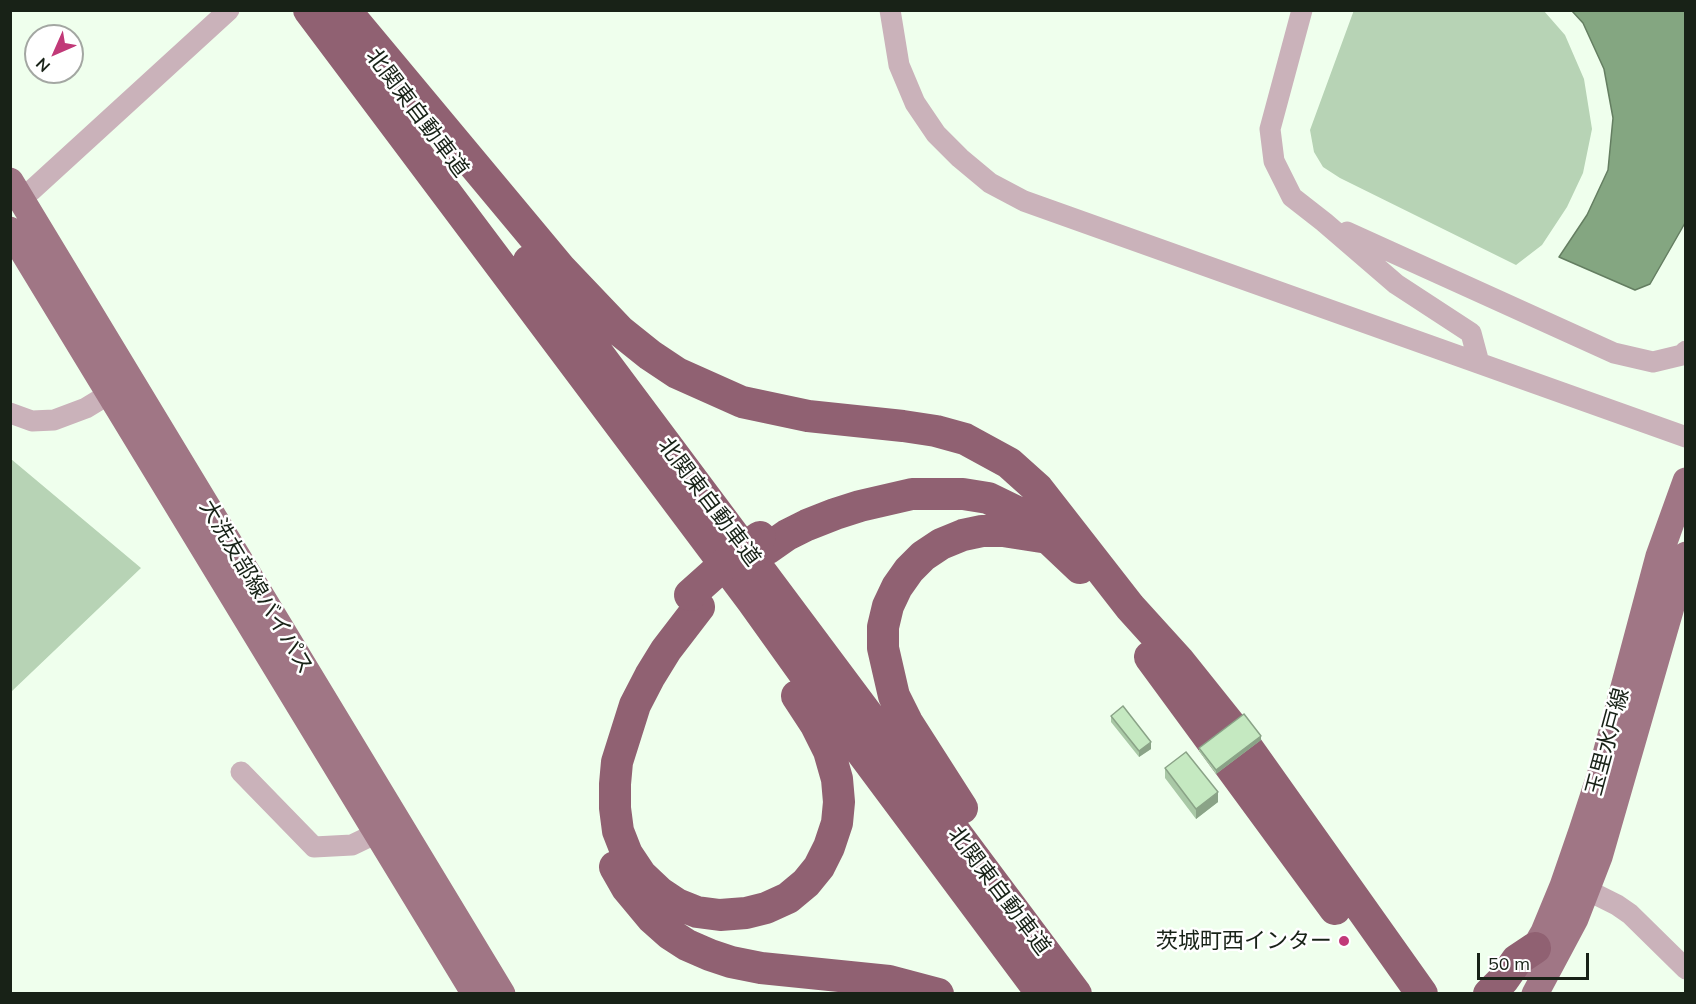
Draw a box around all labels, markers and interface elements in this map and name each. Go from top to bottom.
north arrow [24,24,84,84]
street label: 北関東自動車道 [360,44,474,182]
text: N [31,54,54,77]
street label: 北関東自動車道 [652,433,766,571]
street label: 大洗友部線バイパス [194,495,318,679]
street label: 玉里水戸線 [1581,685,1635,799]
street label: 北関東自動車道 [942,822,1056,960]
place label: 茨城町西インター [1156,928,1332,954]
marker: 茨城町西インター [1337,934,1351,948]
scale bar [1480,941,1592,979]
text: 50 m [1488,952,1530,975]

